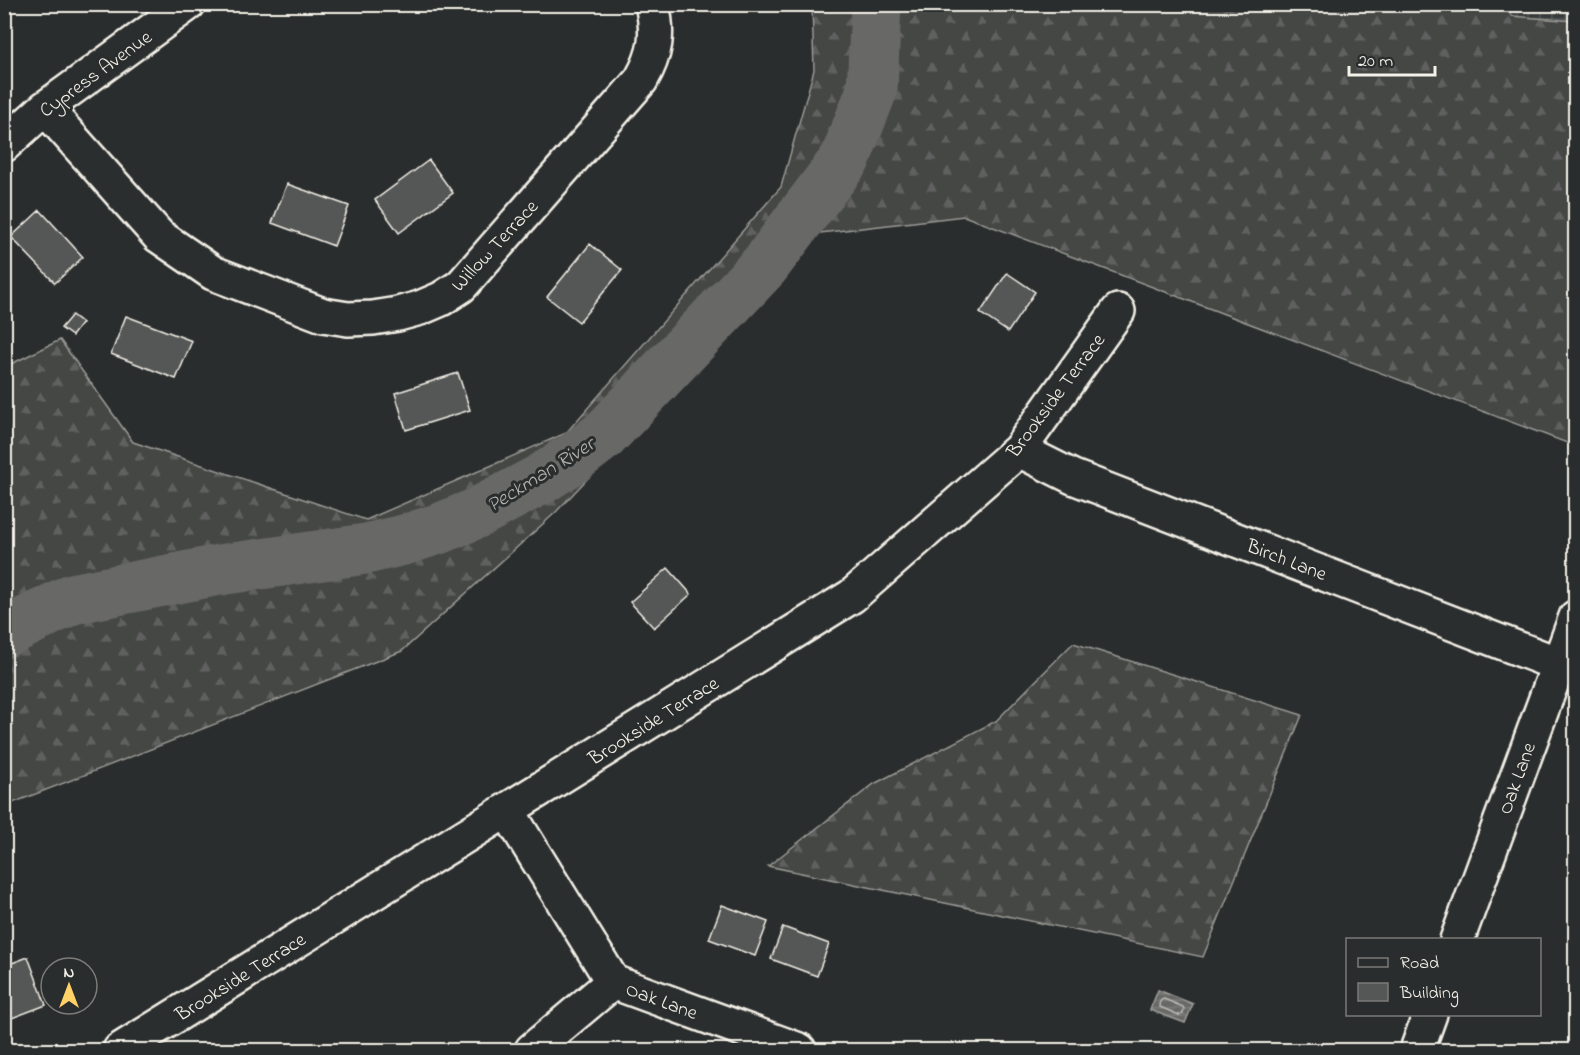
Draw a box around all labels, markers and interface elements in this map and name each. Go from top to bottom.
street label: Cypress Avenue [34,24,159,126]
scale bar [1349,39,1434,77]
text: 20 m [1358,49,1393,75]
street label: Willow Terrace [445,194,546,299]
street label: Brookside Terrace [1000,328,1113,466]
water label: Peckman River [481,429,603,521]
street label: Birch Lane [1241,532,1330,590]
street label: Brookside Terrace [583,670,725,774]
street label: Oak Lane [1492,739,1545,819]
street label: Brookside Terrace [170,926,312,1030]
legend [1346,938,1541,1016]
text: Road [1400,951,1439,977]
north arrow [39,956,99,1016]
text: N [64,961,75,985]
street label: Oak Lane [621,976,701,1029]
text: Building [1399,981,1459,1008]

